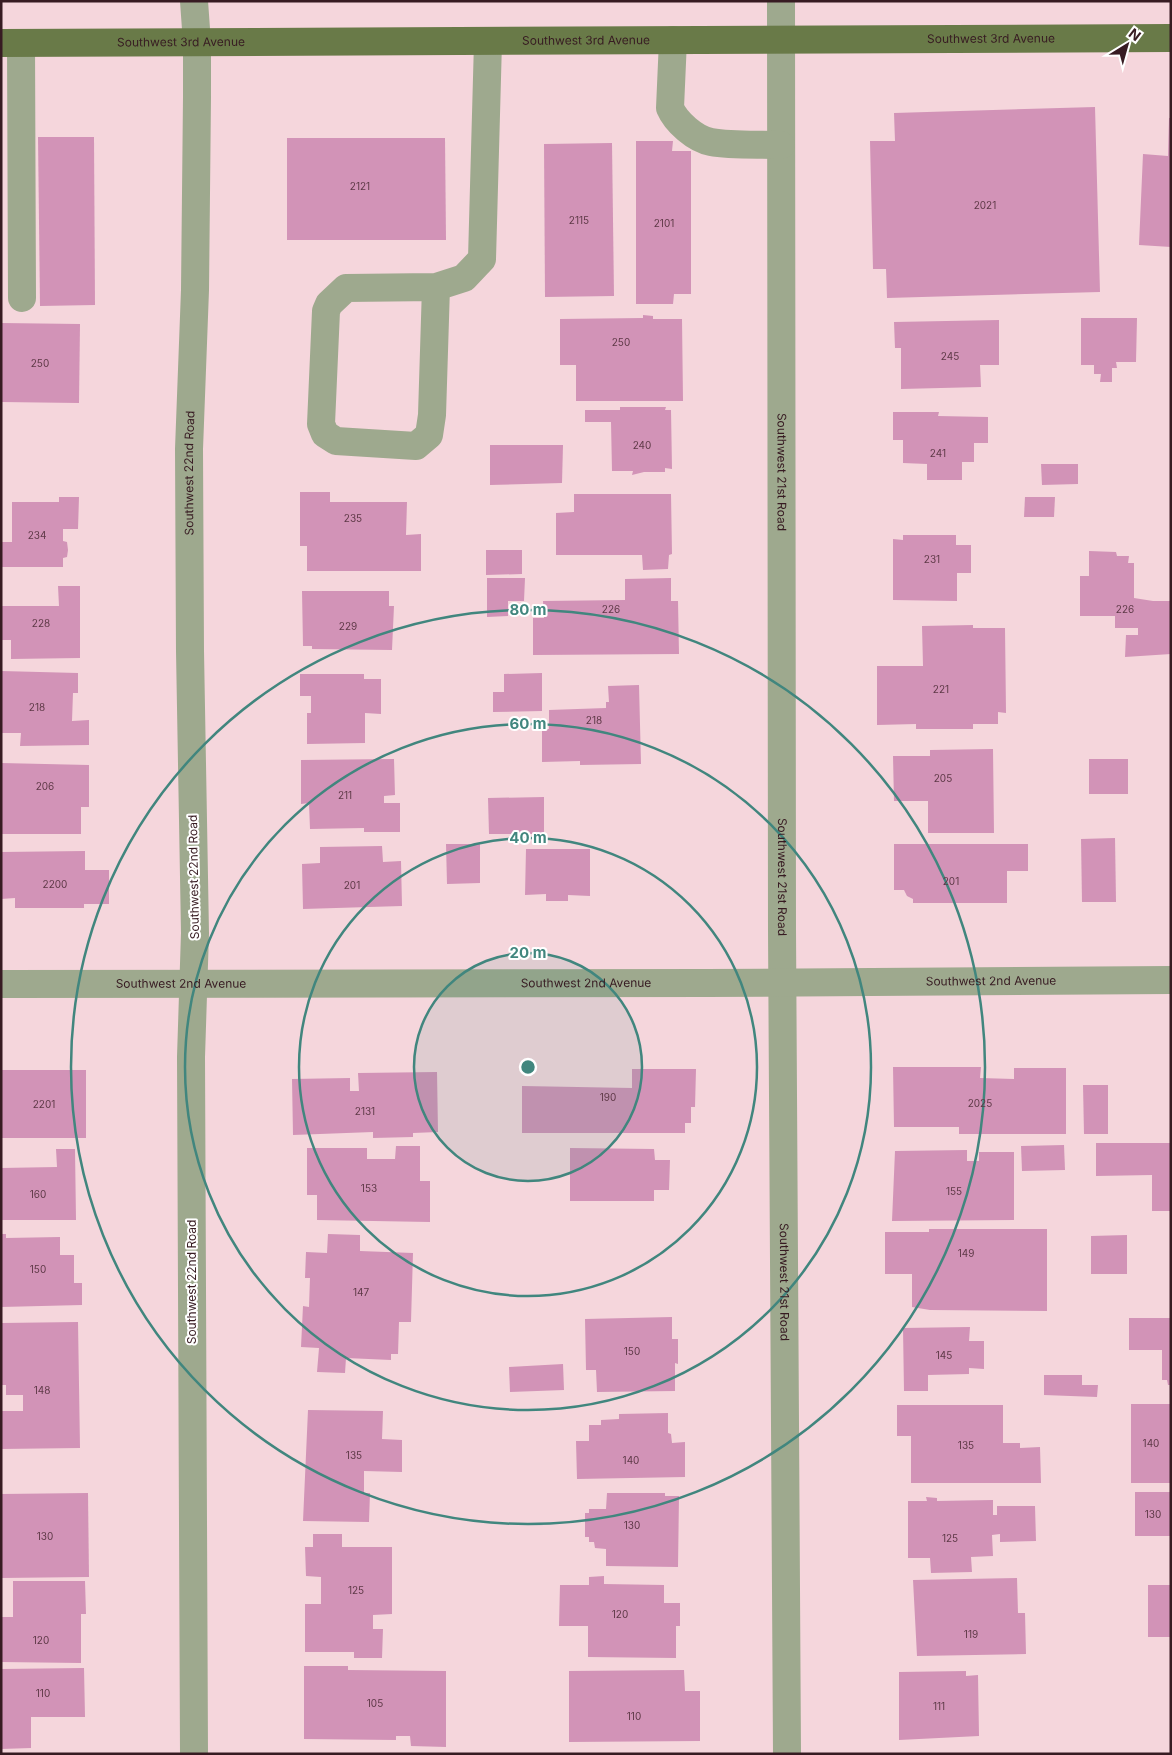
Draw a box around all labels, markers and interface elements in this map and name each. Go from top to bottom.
north arrow [1102,20,1152,70]
text: N [1126,24,1145,44]
street label: Southwest 3rd Avenue [927,30,1055,46]
street label: Southwest 3rd Avenue [522,32,650,48]
street label: Southwest 3rd Avenue [117,34,245,50]
house number: 2121 [350,180,370,192]
house number: 2021 [974,199,996,211]
house number: 2115 [569,214,589,226]
house number: 2101 [654,217,674,229]
house number: 250 [612,336,630,348]
house number: 245 [941,350,959,362]
house number: 250 [31,357,49,369]
street label: Southwest 22nd Road [181,410,197,536]
street label: Southwest 21st Road [774,413,790,531]
house number: 240 [633,439,651,451]
house number: 241 [930,447,946,459]
house number: 235 [344,512,362,524]
house number: 234 [28,529,46,541]
house number: 231 [924,553,940,565]
text: 80 m [509,600,547,619]
house number: 226 [602,603,620,615]
house number: 226 [1116,603,1134,615]
house number: 228 [32,617,50,629]
house number: 229 [339,620,357,632]
house number: 221 [933,683,949,695]
house number: 218 [29,701,45,713]
text: 60 m [509,714,547,733]
house number: 218 [586,714,602,726]
house number: 205 [934,772,952,784]
house number: 206 [36,780,54,792]
house number: 211 [338,789,352,801]
street label: Southwest 22nd Road [185,815,202,939]
street label: Southwest 21st Road [775,818,790,936]
text: 40 m [509,828,547,847]
house number: 201 [943,875,959,887]
house number: 2200 [43,878,67,890]
house number: 201 [344,879,360,891]
text: 20 m [510,943,546,962]
street label: Southwest 2nd Avenue [926,973,1056,989]
street label: Southwest 2nd Avenue [521,975,651,990]
street label: Southwest 2nd Avenue [116,976,246,991]
centre of rings [519,1058,537,1076]
house number: 190 [600,1091,616,1103]
house number: 2025 [968,1097,992,1109]
house number: 2201 [33,1098,55,1110]
house number: 2131 [355,1105,375,1117]
house number: 153 [361,1182,377,1194]
house number: 155 [946,1185,962,1197]
house number: 160 [30,1188,46,1200]
street label: Southwest 22nd Road [184,1220,199,1344]
street label: Southwest 21st Road [777,1223,792,1341]
house number: 149 [958,1247,974,1259]
house number: 150 [30,1263,46,1275]
house number: 147 [353,1286,369,1298]
house number: 150 [624,1345,640,1357]
house number: 145 [936,1349,952,1361]
house number: 148 [34,1384,50,1396]
house number: 140 [1143,1437,1159,1449]
house number: 135 [958,1439,974,1451]
house number: 135 [346,1449,362,1461]
house number: 140 [623,1454,639,1466]
house number: 130 [1145,1508,1161,1520]
house number: 130 [624,1519,640,1531]
house number: 130 [37,1530,53,1542]
house number: 125 [942,1532,958,1544]
house number: 125 [348,1584,364,1596]
house number: 120 [612,1608,628,1620]
house number: 119 [964,1628,978,1640]
house number: 120 [33,1634,49,1646]
house number: 110 [36,1687,50,1699]
house number: 105 [367,1697,383,1709]
house number: 111 [933,1700,945,1712]
house number: 110 [627,1710,641,1722]

